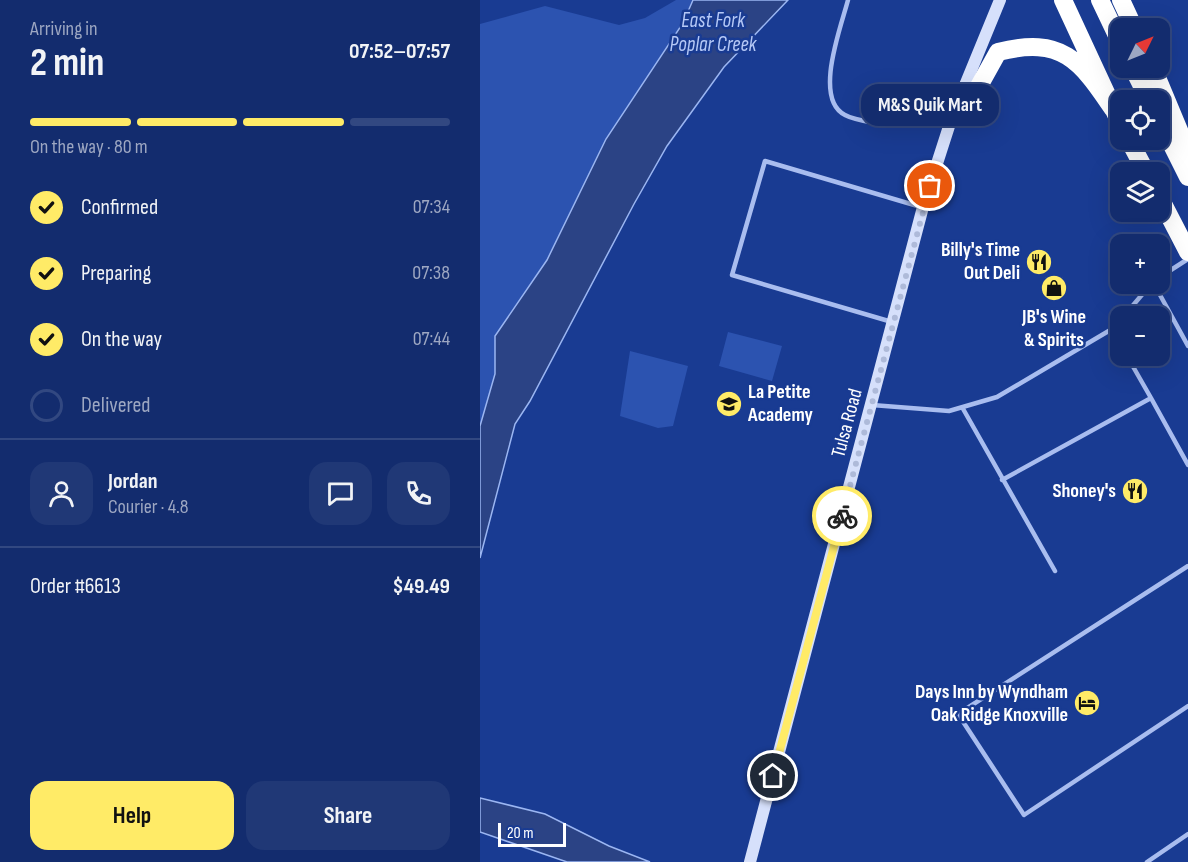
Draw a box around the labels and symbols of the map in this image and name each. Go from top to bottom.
water label: East Fork Poplar Creek [670,8,758,57]
north arrow [1110,18,1170,78]
callout: M&S Quik Mart [861,84,999,126]
pin [904,160,955,211]
place label: Billy's Time Out Deli [941,238,1020,285]
restaurant icon: Billy's Time Out Deli [1024,247,1054,277]
shop icon: JB's Wine & Spirits [1039,273,1069,303]
place label: JB's Wine & Spirits [1021,305,1086,352]
place label: La Petite Academy [747,380,814,427]
street label: Tulsa Road [826,386,868,460]
school or university icon: La Petite Academy [714,389,744,419]
restaurant icon: Shoney's [1120,476,1150,506]
place label: Shoney's [1052,479,1116,503]
courier [812,486,872,546]
place label: Days Inn by Wyndham Oak Ridge Knoxville [915,680,1068,727]
hotel icon: Days Inn by Wyndham Oak Ridge Knoxville [1072,688,1102,718]
pin [747,750,798,801]
scale bar [498,820,566,848]

